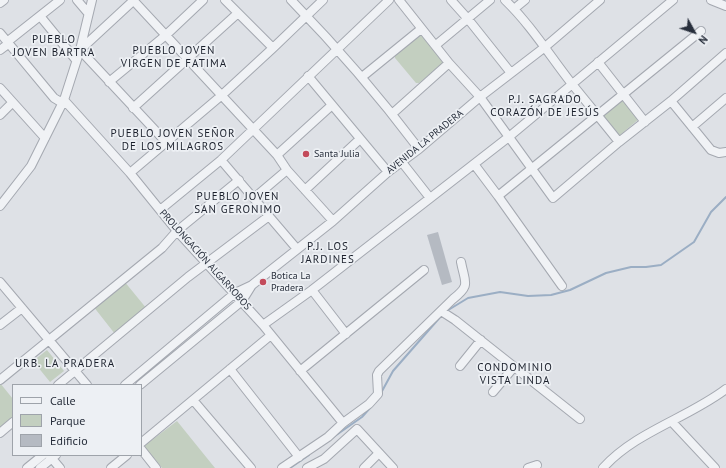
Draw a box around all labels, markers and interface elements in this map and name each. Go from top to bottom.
north arrow [674,12,714,52]
text: N [696,32,711,47]
district label: PUEBLO JOVEN BARTRA [13,33,95,59]
district label: PUEBLO JOVEN VIRGEN DE FATIMA [121,44,227,70]
district label: P.J. SAGRADO CORAZÓN DE JESÚS [490,93,600,119]
street label: AVENIDA LA PRADERA [384,107,466,177]
district label: PUEBLO JOVEN SEÑOR DE LOS MILAGROS [110,127,236,153]
place label: Santa Julia [314,148,360,160]
marker: Santa Julia [301,149,311,159]
district label: PUEBLO JOVEN SAN GERONIMO [194,190,282,216]
street label: PROLONGACIÓN ALGARROBOS [157,207,253,313]
district label: P.J. LOS JARDINES [301,240,355,266]
place label: Botica La Pradera [271,270,310,294]
marker: Botica La Pradera [258,277,268,287]
district label: URB. LA PRADERA [15,357,115,371]
district label: CONDOMINIO VISTA LINDA [477,361,553,387]
legend [12,384,142,456]
text: Calle [50,393,76,408]
text: Parque [50,413,85,428]
text: Edificio [50,433,88,448]

